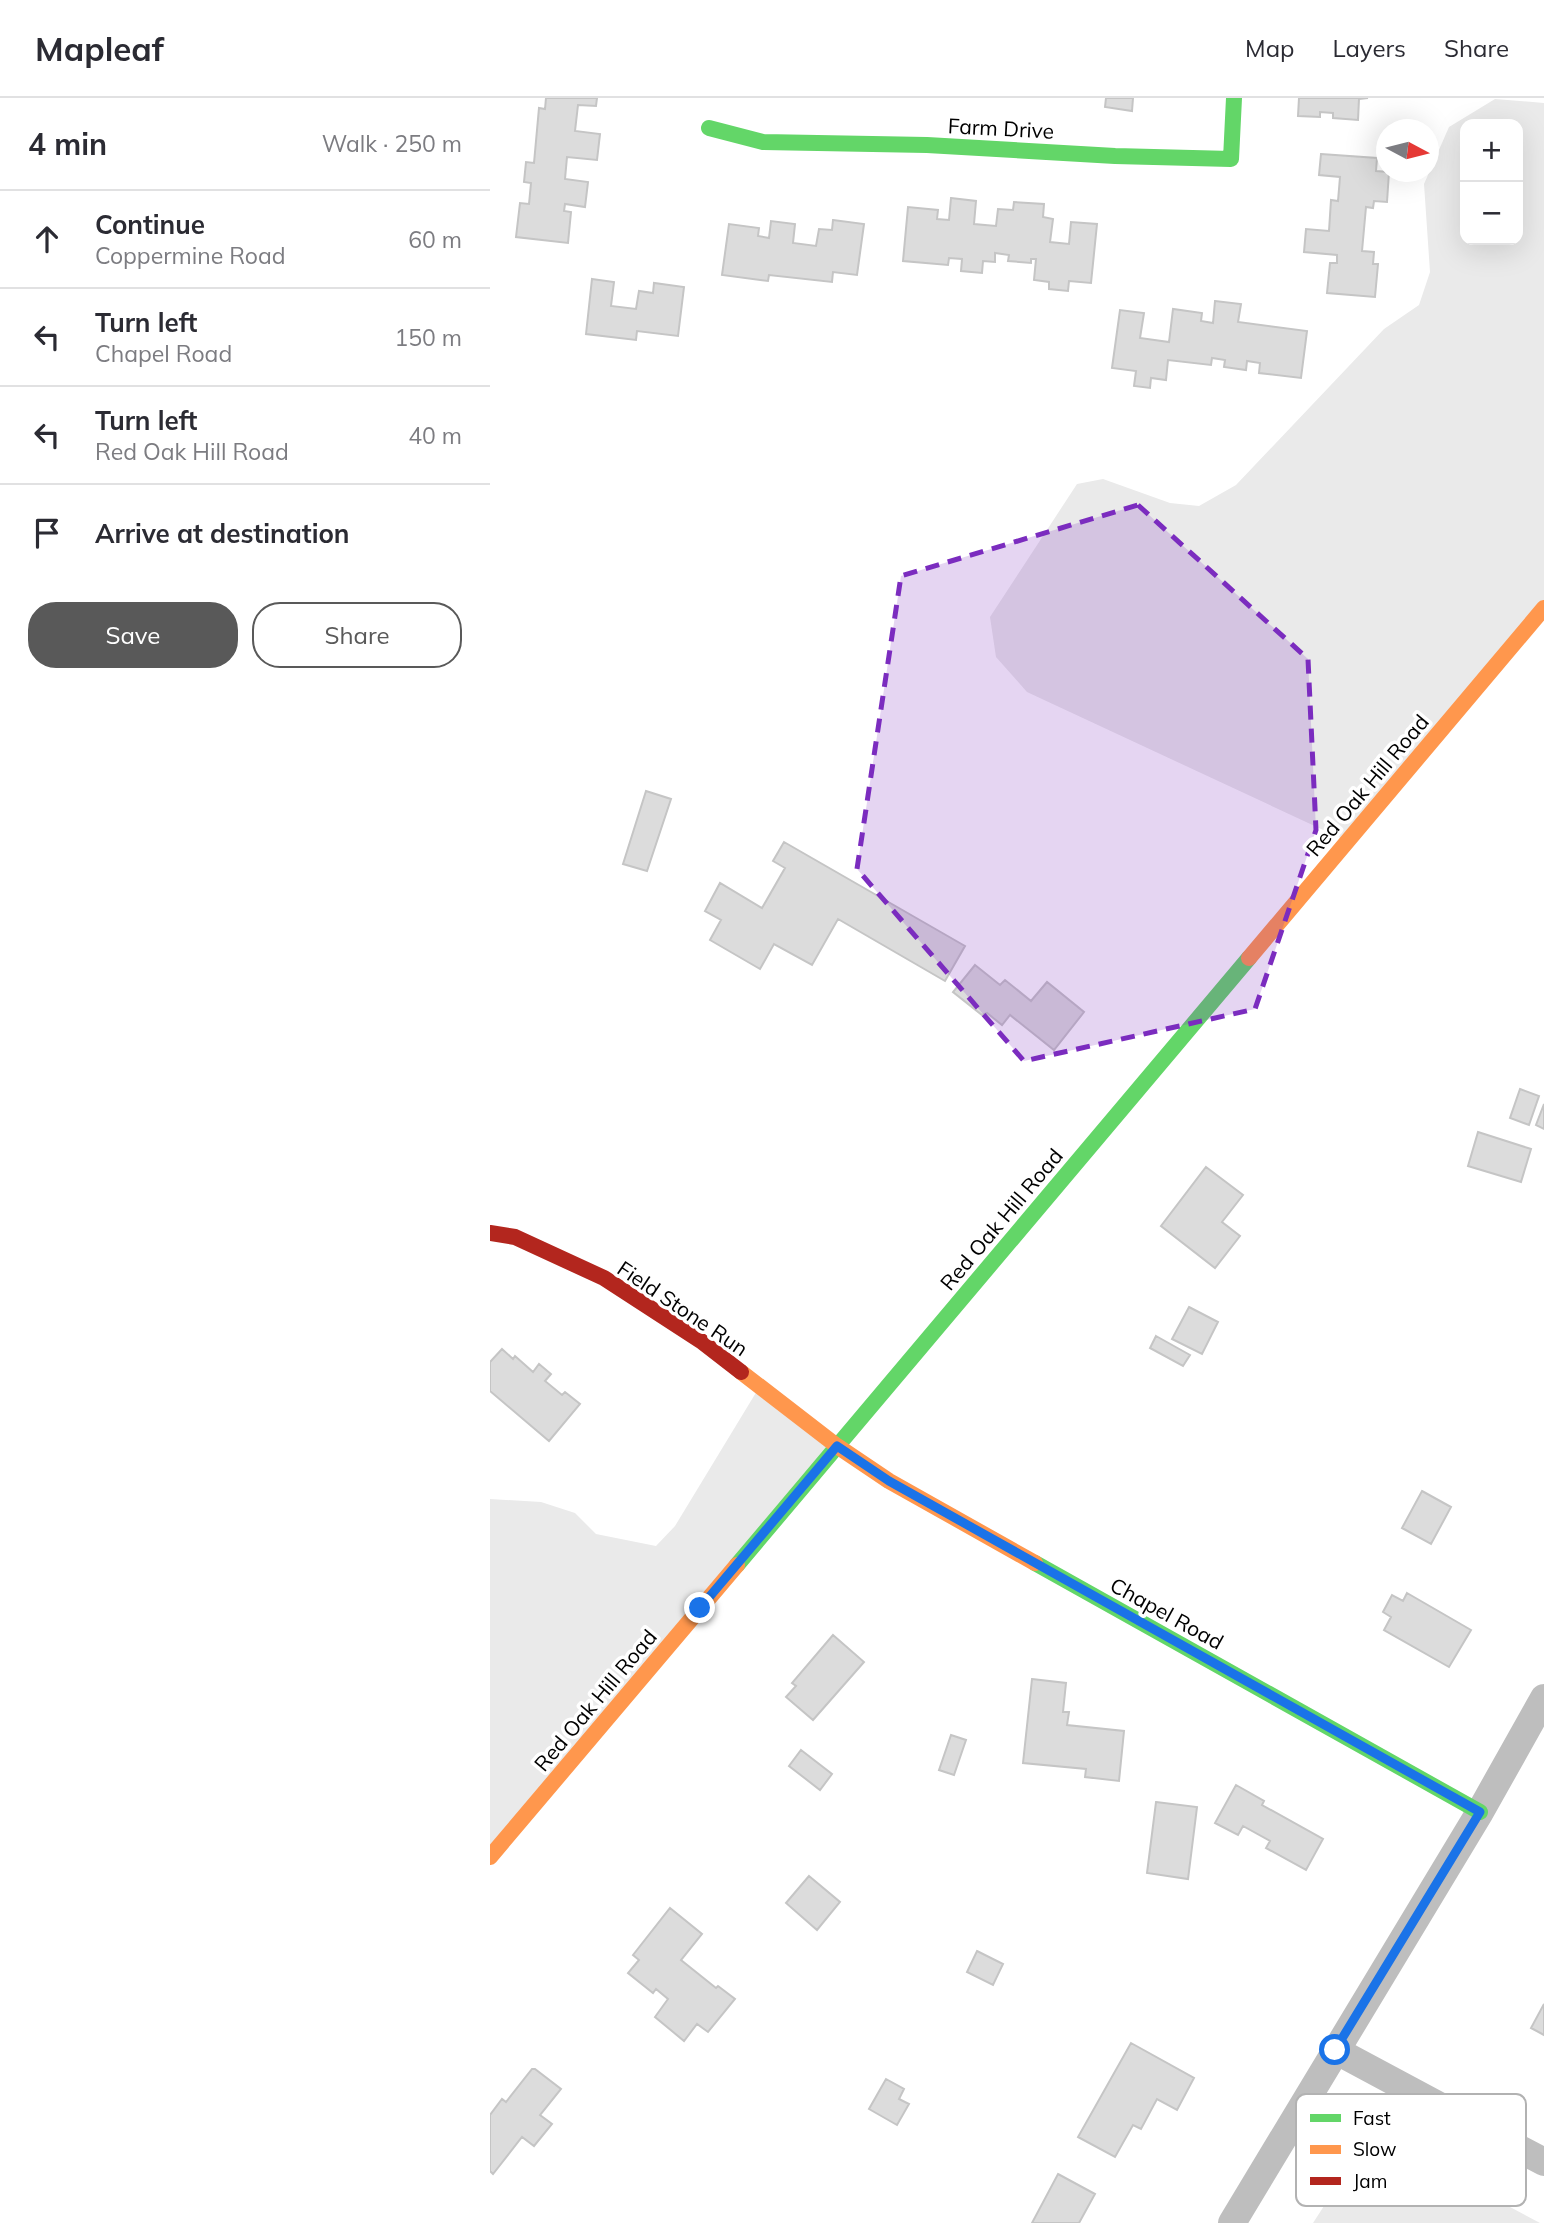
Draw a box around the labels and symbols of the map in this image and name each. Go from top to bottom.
street label: Farm Drive [947,112,1055,144]
north arrow [1376,119,1439,182]
street label: Red Oak Hill Road [1300,709,1434,861]
street label: Red Oak Hill Road [934,1143,1068,1295]
street label: Field Stone Run [613,1255,753,1361]
street label: Chapel Road [1106,1571,1228,1655]
route end [684,1592,715,1623]
street label: Red Oak Hill Road [528,1624,662,1776]
route start [1319,2034,1350,2065]
legend [1296,2094,1526,2206]
text: Fast [1353,2106,1391,2130]
text: Slow [1353,2137,1397,2161]
text: Jam [1353,2169,1387,2193]

